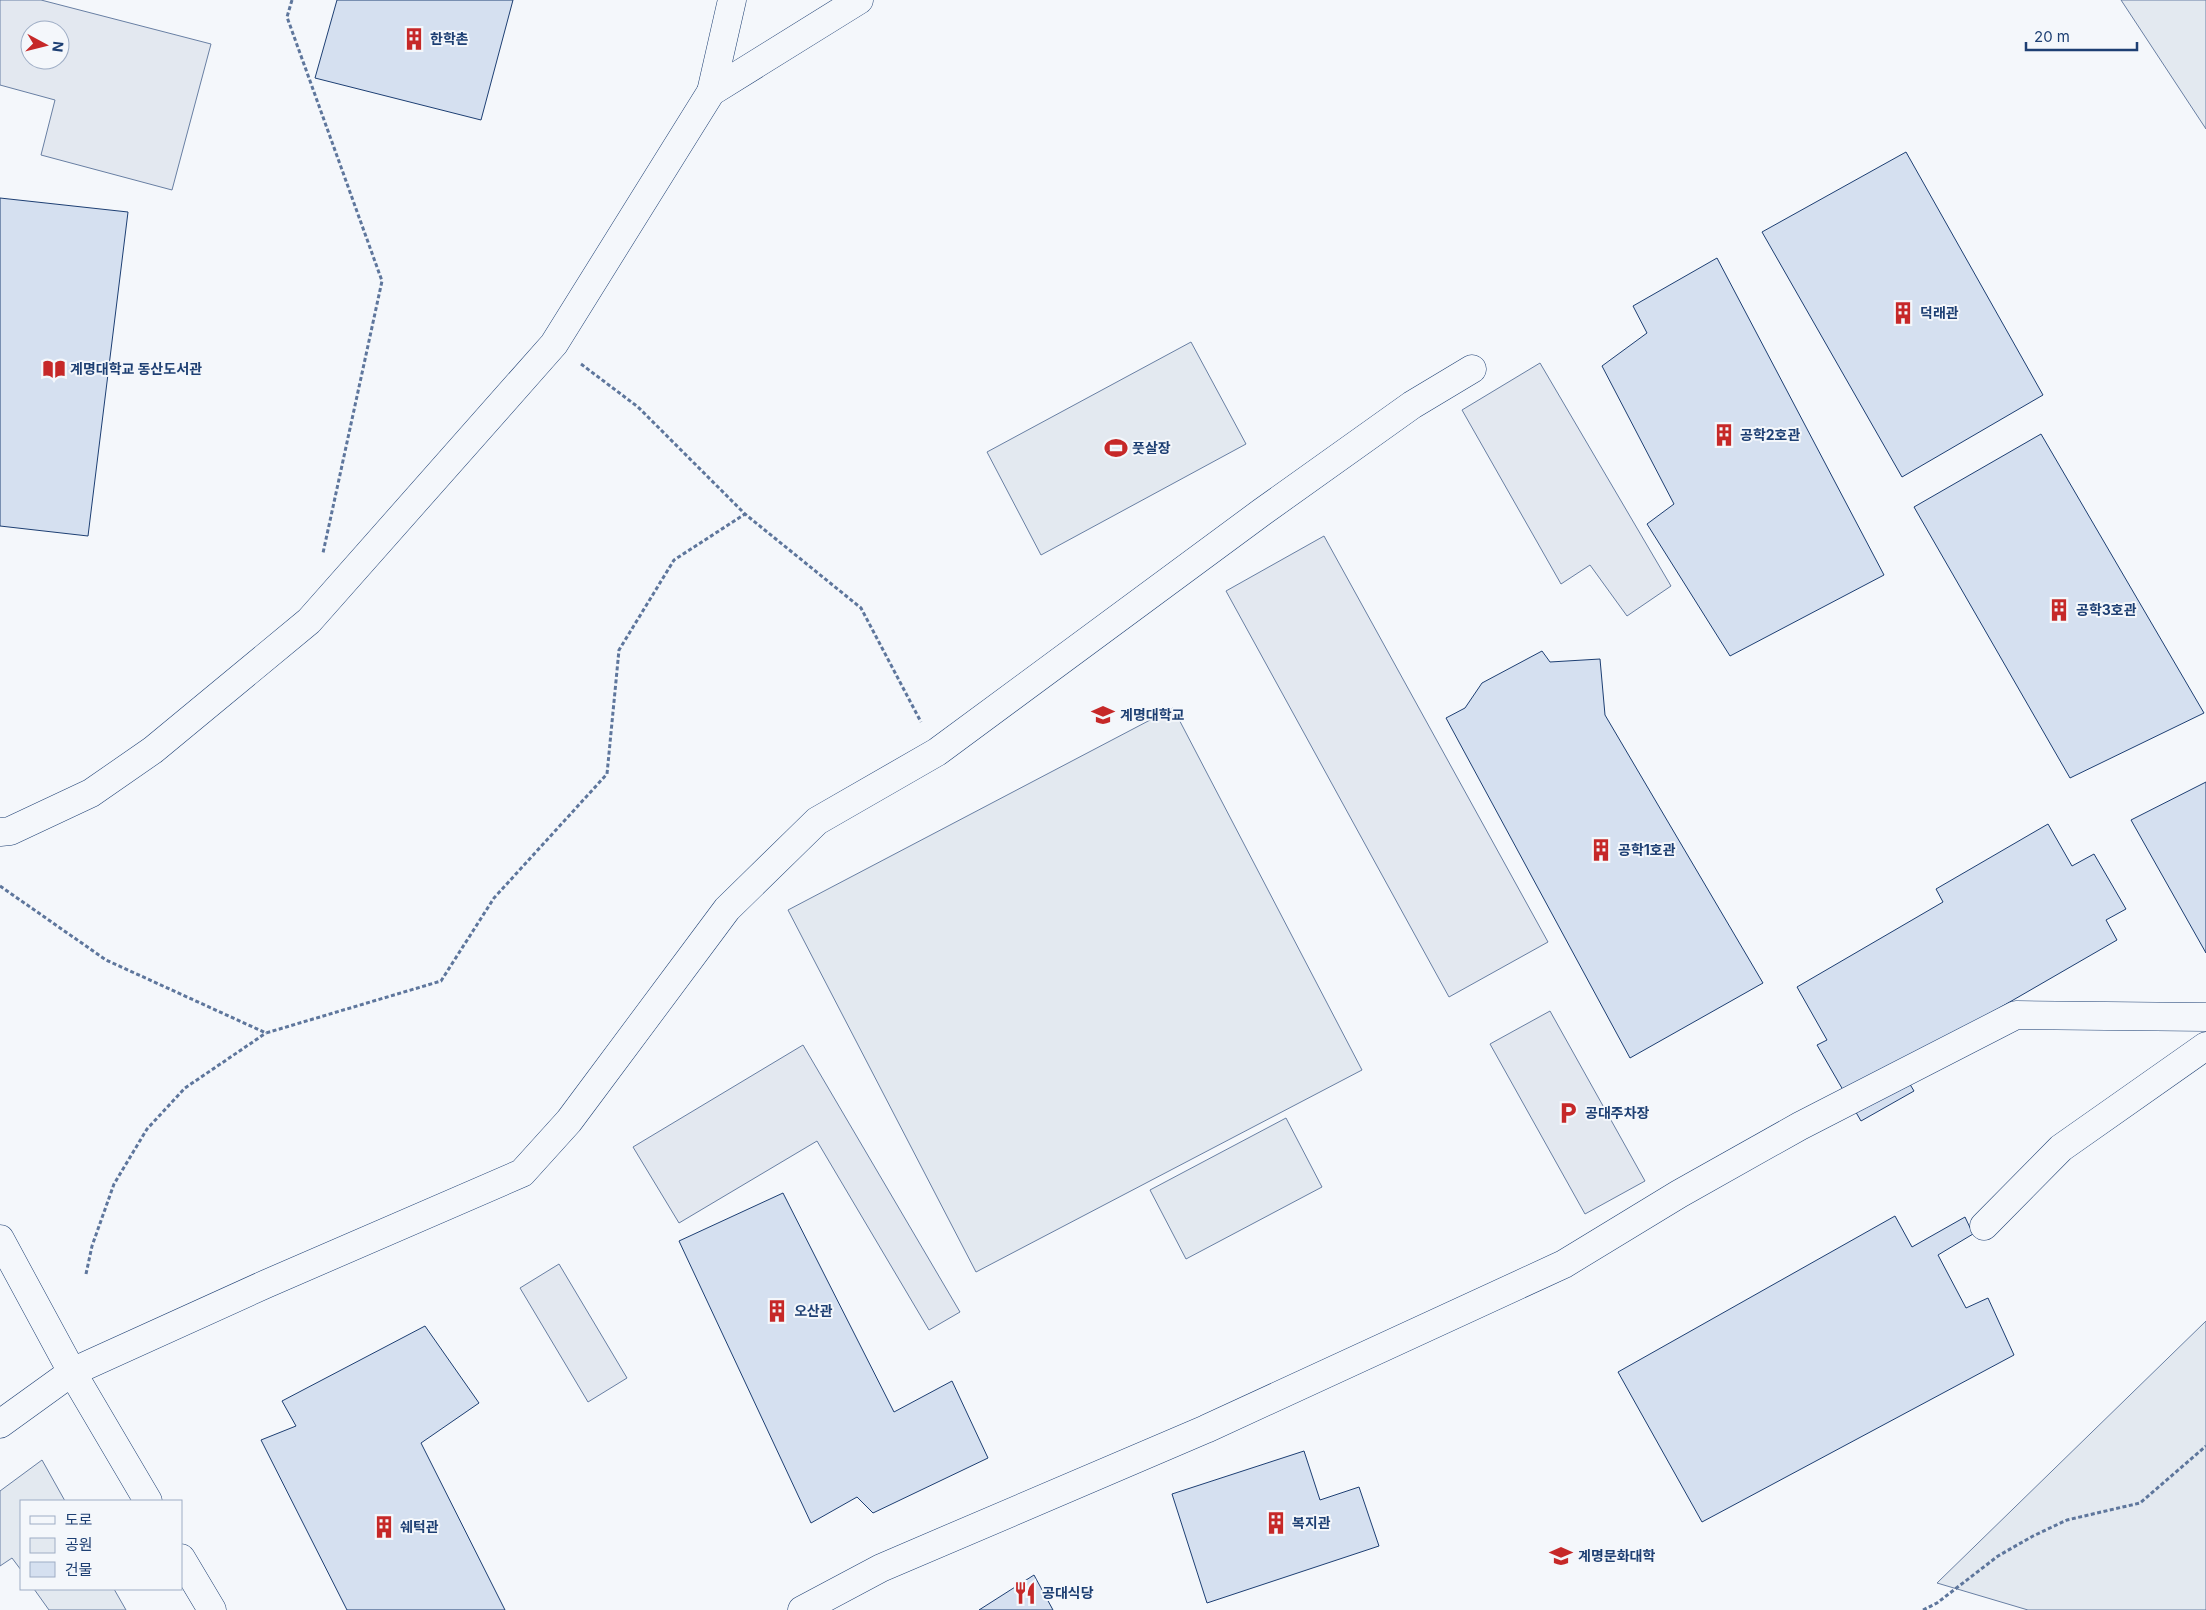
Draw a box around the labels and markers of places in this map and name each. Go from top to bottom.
building icon: 한학촌 [401,26,427,52]
place label: 한학촌 [430,30,469,47]
building icon: 덕래관 [1890,300,1916,326]
place label: 덕래관 [1920,304,1959,321]
library icon: 계명대학교 동산도서관 [41,356,67,382]
place label: 계명대학교 동산도서관 [70,360,202,377]
building icon: 공학2호관 [1711,422,1737,448]
place label: 공학2호관 [1740,426,1800,443]
sports icon: 풋살장 [1103,435,1129,461]
place label: 풋살장 [1132,439,1171,456]
building icon: 공학3호관 [2046,597,2072,623]
place label: 공학3호관 [2076,601,2137,618]
school or university icon: 계명대학교 [1090,702,1116,728]
place label: 계명대학교 [1120,706,1185,723]
building icon: 공학1호관 [1588,837,1614,863]
place label: 공학1호관 [1618,841,1676,858]
parking icon: 공대주차장 [1555,1100,1581,1126]
place label: 공대주차장 [1585,1104,1650,1121]
building icon: 오산관 [764,1298,790,1324]
place label: 오산관 [794,1302,833,1319]
building icon: 복지관 [1263,1510,1289,1536]
building icon: 쉐턱관 [371,1514,397,1540]
place label: 복지관 [1292,1514,1331,1531]
place label: 쉐턱관 [400,1518,439,1535]
school or university icon: 계명문화대학 [1548,1543,1574,1569]
place label: 계명문화대학 [1578,1547,1655,1564]
restaurant icon: 공대식당 [1012,1580,1038,1606]
place label: 공대식당 [1042,1584,1094,1601]

